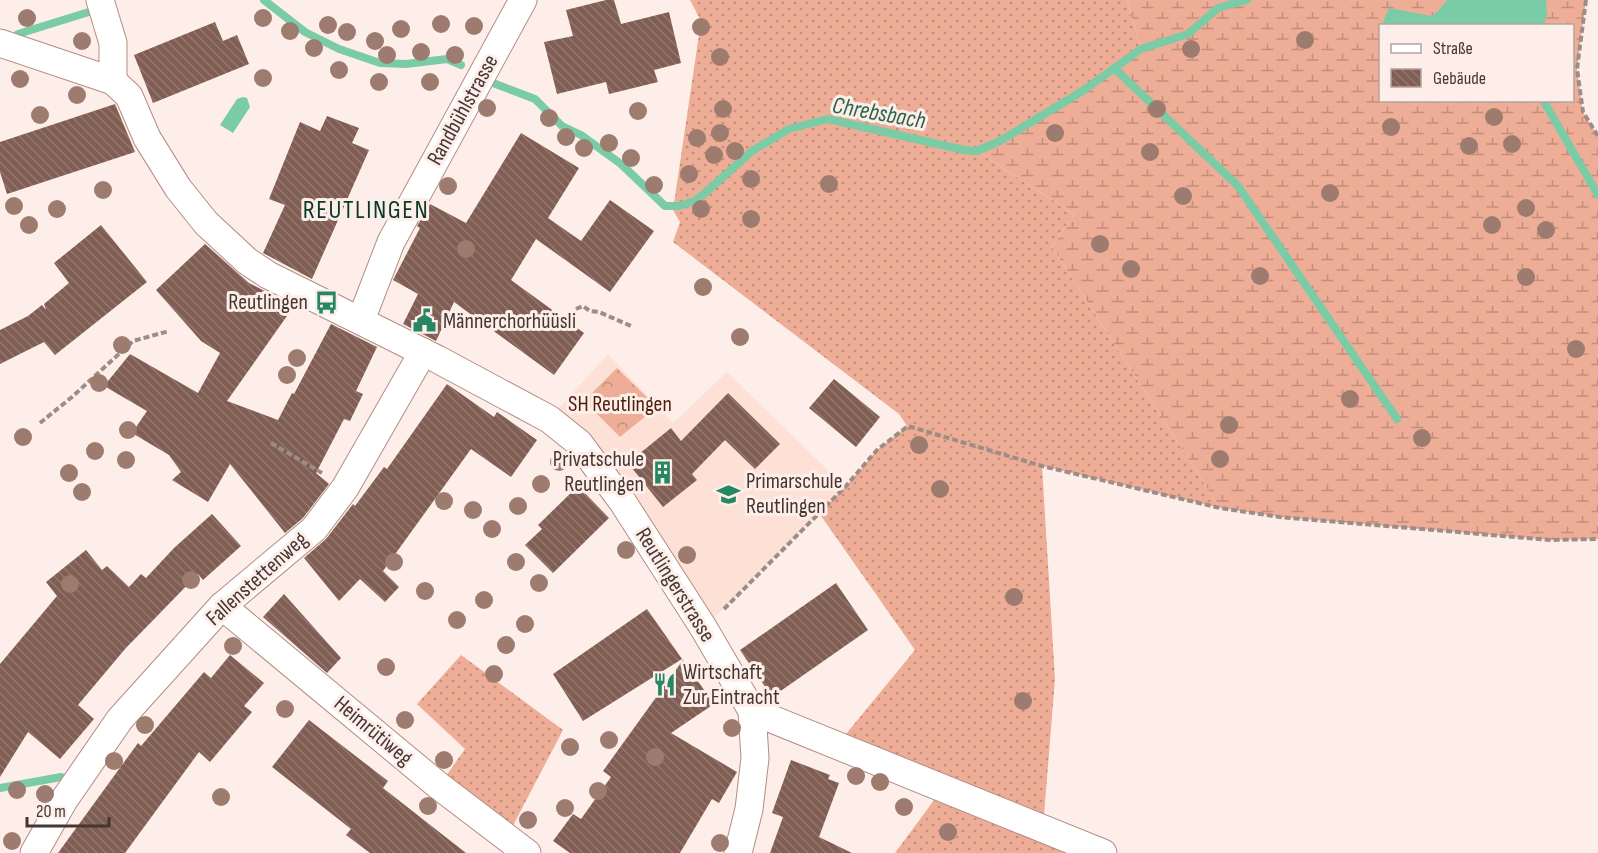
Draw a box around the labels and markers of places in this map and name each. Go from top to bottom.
place label: Reutlingen [228,289,308,316]
bus stop icon: Reutlingen [313,289,339,315]
public building icon: Männerchorhüüsli [412,308,438,334]
place label: Männerchorhüüsli [443,308,576,335]
place label: Privatschule Reutlingen [553,446,644,498]
building icon: Privatschule Reutlingen [649,459,675,485]
place label: Primarschule Reutlingen [746,468,843,520]
school or university icon: Primarschule Reutlingen [715,481,741,507]
place label: Wirtschaft Zur Eintracht [683,659,780,711]
restaurant icon: Wirtschaft Zur Eintracht [652,672,678,698]

